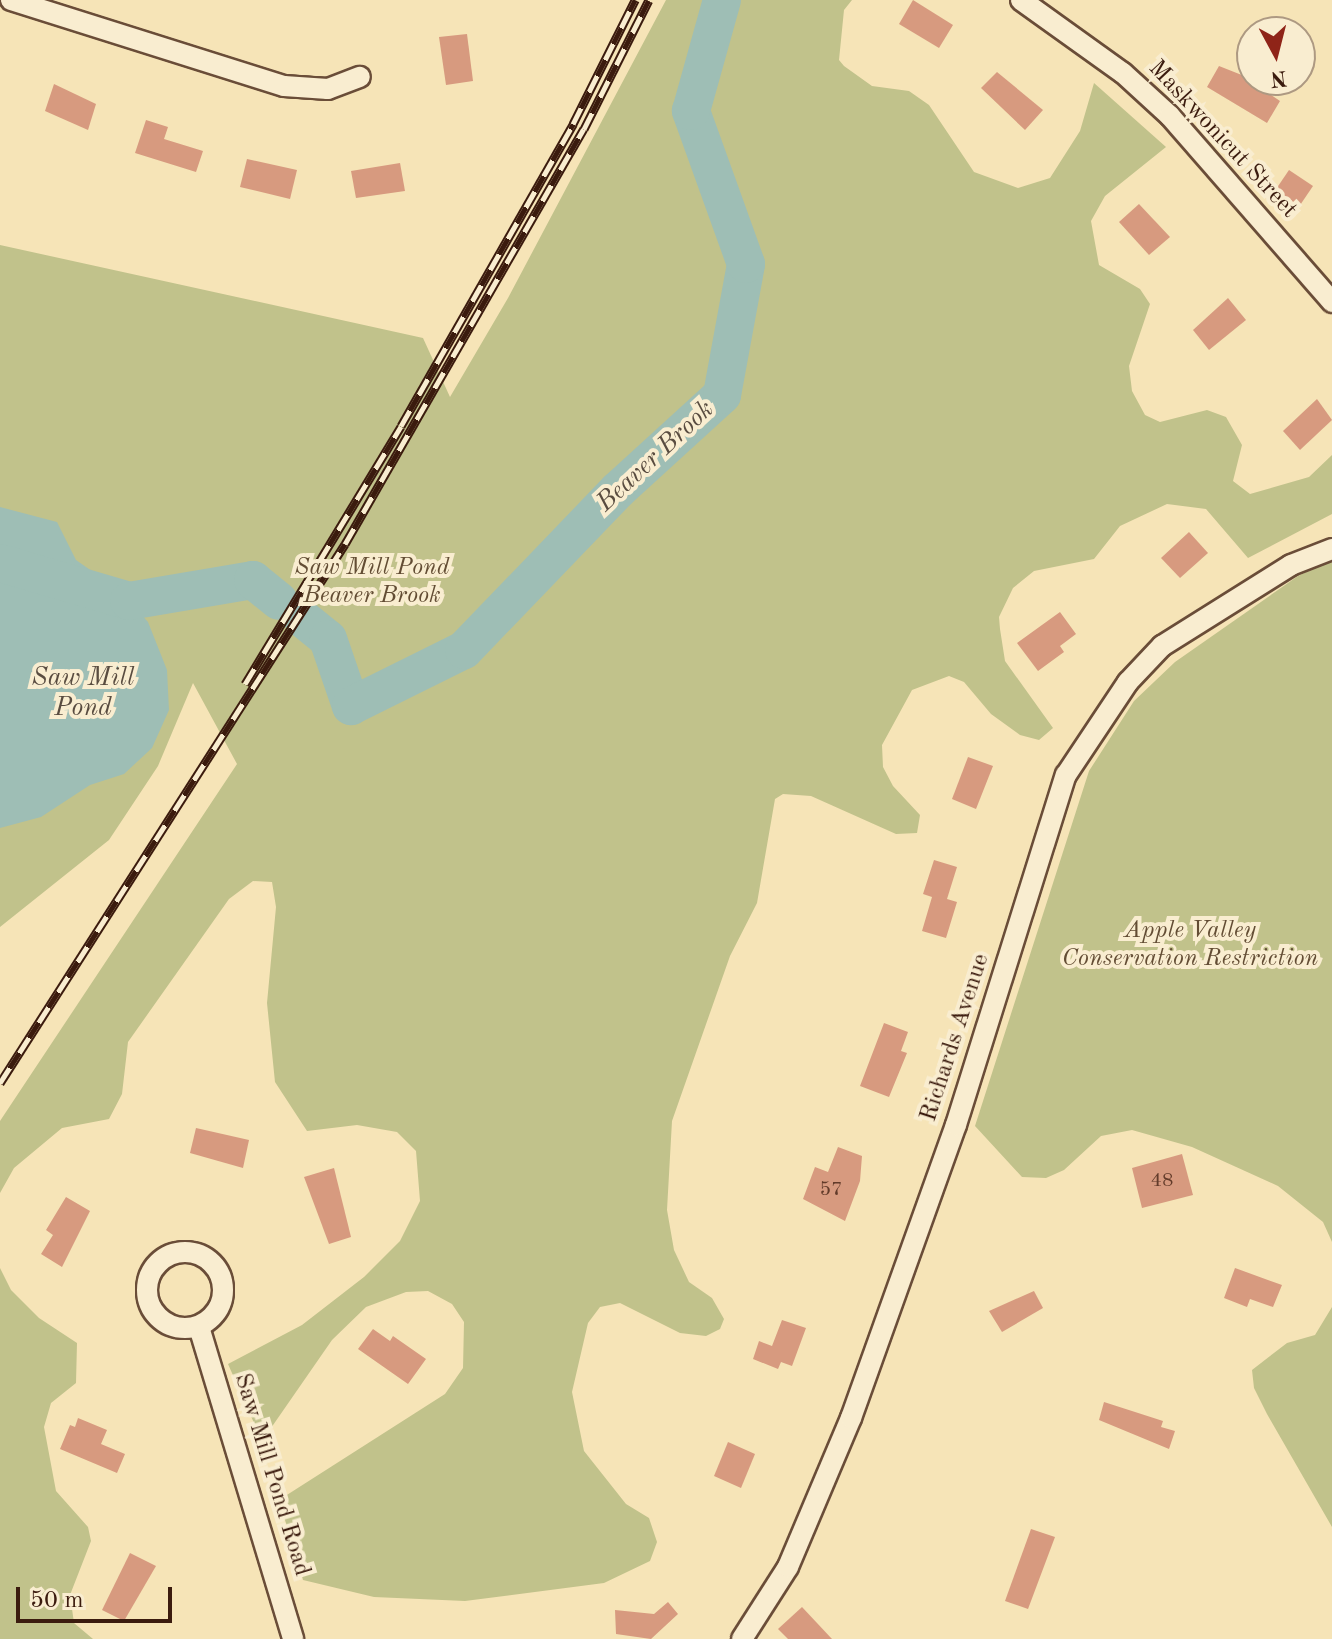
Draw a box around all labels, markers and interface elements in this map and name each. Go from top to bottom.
north arrow [1236,16,1316,96]
street label: Maskwonicut Street [1141,55,1303,225]
text: N [1269,66,1288,90]
water label: Beaver Brook [591,395,721,519]
park label: Saw Mill Pond Beaver Brook [295,555,449,611]
water label: Saw Mill Pond [32,663,134,724]
park label: Apple Valley Conservation Restriction [1062,918,1318,974]
street label: Richards Avenue [915,950,997,1126]
house number: 48 [1150,1169,1174,1193]
house number: 57 [819,1178,843,1202]
street label: Saw Mill Pond Road [226,1370,316,1580]
scale bar [20,1571,176,1621]
text: 50 m [30,1589,84,1613]

